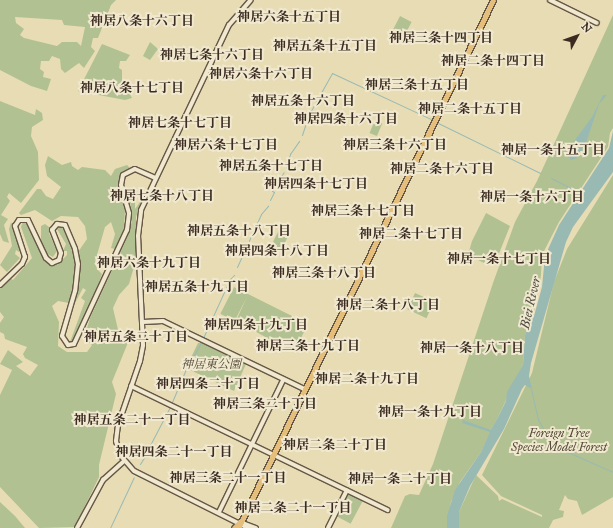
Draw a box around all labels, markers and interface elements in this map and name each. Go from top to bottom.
district label: 神居六条十五丁目 [237,9,341,25]
district label: 神居八条十六丁目 [90,13,194,29]
north arrow [557,16,597,56]
text: N [578,20,594,36]
district label: 神居三条十四丁目 [389,30,493,46]
district label: 神居五条十五丁目 [273,38,377,54]
district label: 神居七条十六丁目 [160,47,264,63]
district label: 神居二条十四丁目 [441,53,545,69]
district label: 神居六条十六丁目 [209,66,313,82]
district label: 神居三条十五丁目 [365,77,469,93]
district label: 神居八条十七丁目 [80,80,184,96]
district label: 神居五条十六丁目 [251,93,355,109]
district label: 神居二条十五丁目 [418,101,522,117]
district label: 神居四条十六丁目 [294,111,398,127]
district label: 神居七条十七丁目 [128,115,232,131]
district label: 神居六条十七丁目 [174,137,278,153]
district label: 神居三条十六丁目 [343,137,447,153]
district label: 神居一条十五丁目 [501,142,605,158]
district label: 神居五条十七丁目 [219,158,323,174]
district label: 神居二条十六丁目 [390,161,494,177]
district label: 神居四条十七丁目 [264,176,368,192]
district label: 神居七条十八丁目 [110,188,214,204]
district label: 神居一条十六丁目 [480,189,584,205]
district label: 神居三条十七丁目 [311,203,415,219]
district label: 神居五条十八丁目 [187,223,291,239]
district label: 神居二条十七丁目 [359,226,463,242]
district label: 神居四条十八丁目 [225,243,329,259]
district label: 神居一条十七丁目 [447,251,551,267]
district label: 神居六条十九丁目 [97,255,201,271]
district label: 神居三条十八丁目 [272,265,376,281]
water label: Biei River [517,275,545,331]
district label: 神居五条十九丁目 [145,279,249,295]
district label: 神居二条十八丁目 [336,297,440,313]
district label: 神居四条十九丁目 [204,317,308,333]
district label: 神居五条二十丁目 [84,329,188,345]
district label: 神居三条十九丁目 [256,338,360,354]
district label: 神居一条十八丁目 [420,340,524,356]
park label: 神居東公園 [181,358,241,372]
district label: 神居二条十九丁目 [315,371,419,387]
district label: 神居四条二十丁目 [156,376,260,392]
district label: 神居三条二十丁目 [213,396,317,412]
district label: 神居一条十九丁目 [378,404,482,420]
district label: 神居五条二十一丁目 [74,412,190,428]
park label: Foreign Tree Species Model Forest [511,427,607,455]
district label: 神居二条二十丁目 [283,437,387,453]
district label: 神居四条二十一丁目 [116,444,232,460]
district label: 神居三条二十一丁目 [170,470,286,486]
district label: 神居一条二十丁目 [348,471,452,487]
district label: 神居二条二十一丁目 [235,500,351,516]

